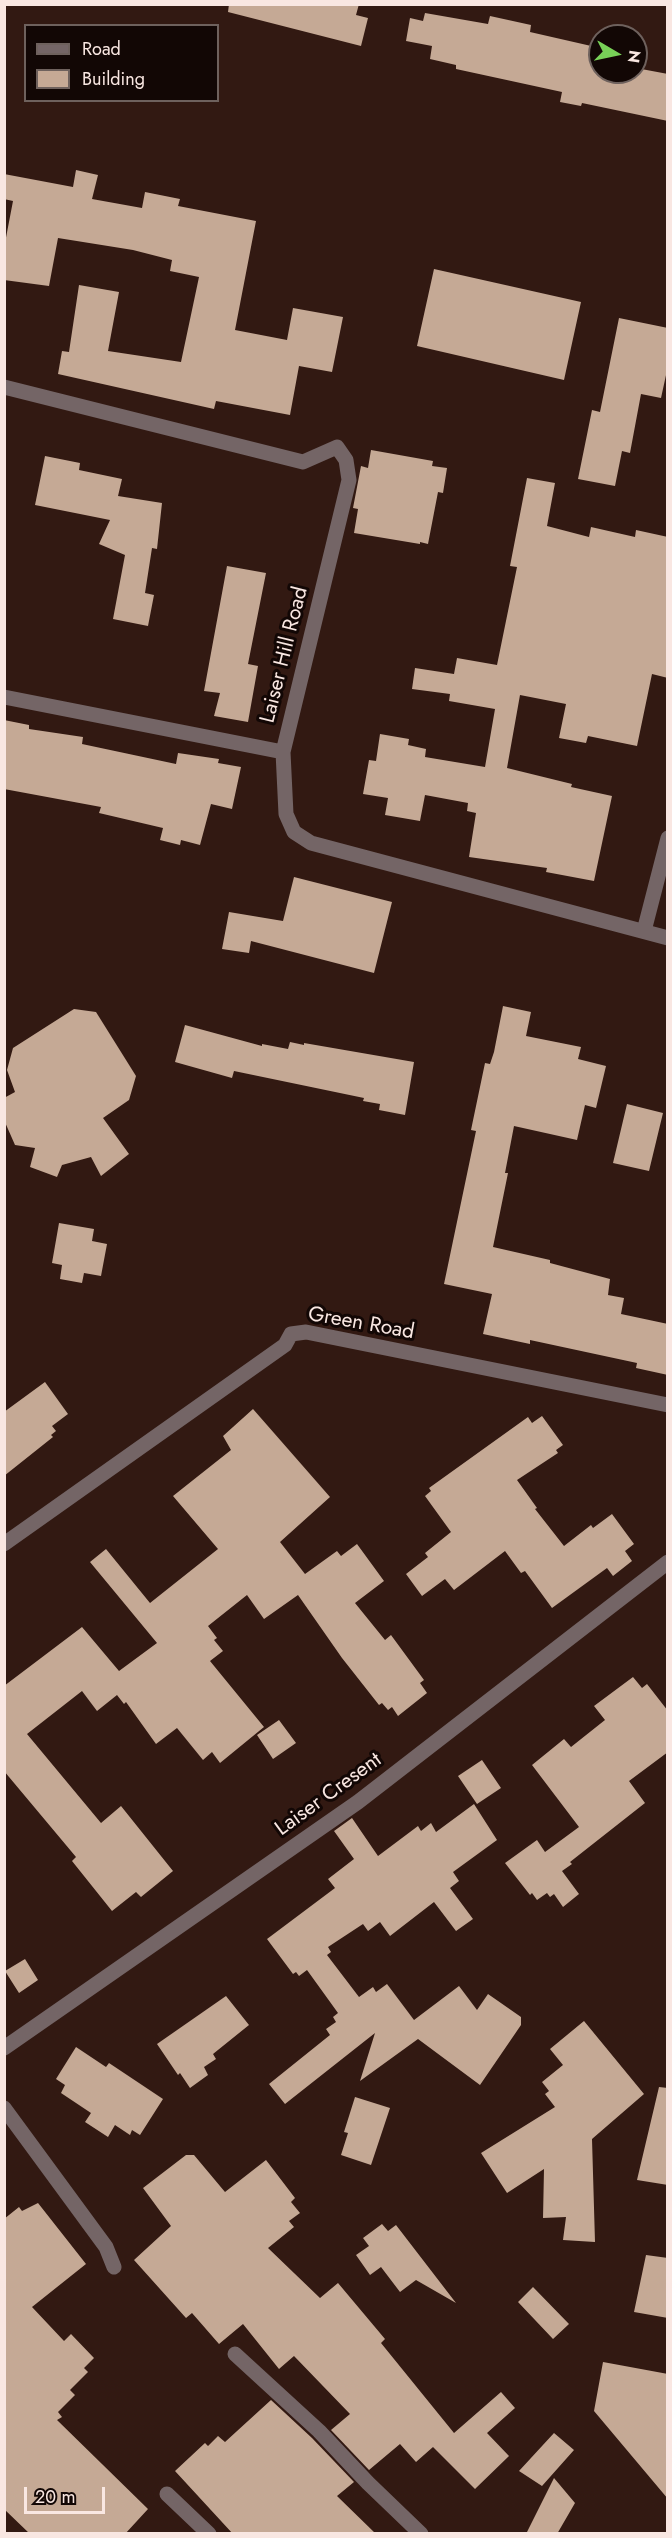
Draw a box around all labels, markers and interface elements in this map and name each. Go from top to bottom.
legend [24,24,219,102]
north arrow [588,24,648,84]
text: Road [82,36,121,62]
text: N [622,49,647,65]
text: Building [82,66,145,92]
street label: Laiser Hill Road [256,584,314,726]
street label: Green Road [306,1302,416,1346]
street label: Laiser Cresent [271,1748,387,1842]
scale bar [27,2475,108,2513]
text: 20 m [35,2484,75,2510]

